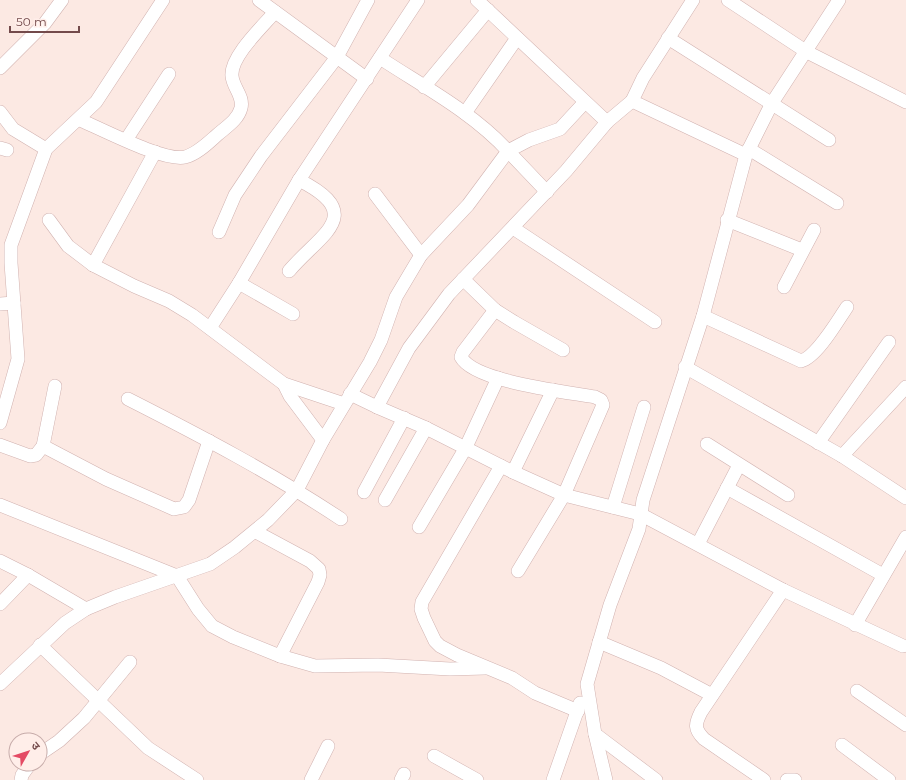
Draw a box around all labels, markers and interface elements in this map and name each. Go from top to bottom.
scale bar [10,8,79,34]
text: 50 m [16,14,47,29]
north arrow [8,732,48,772]
text: उ [28,739,44,753]

